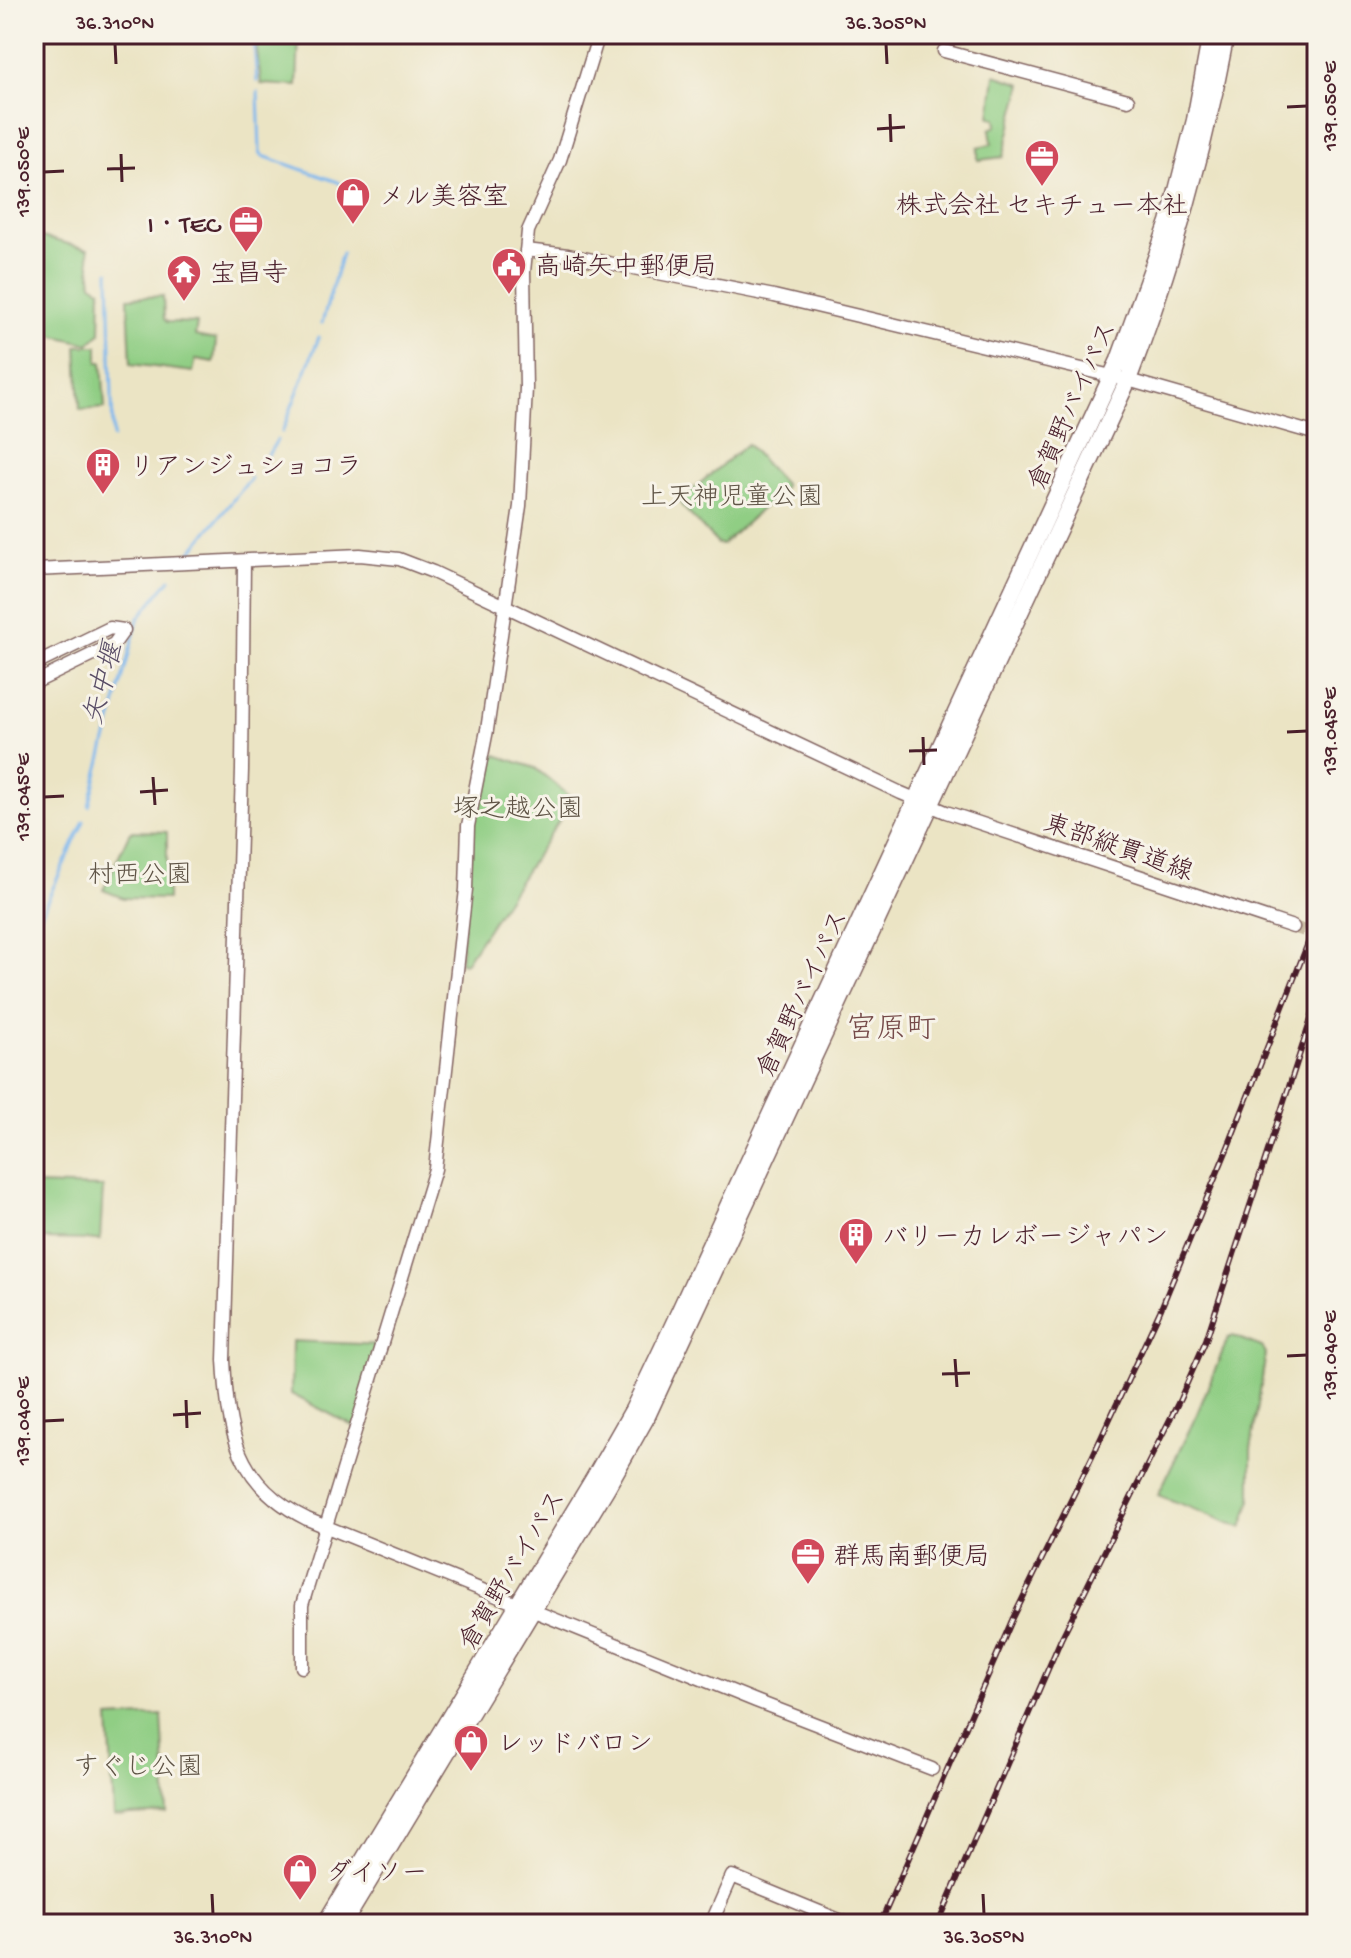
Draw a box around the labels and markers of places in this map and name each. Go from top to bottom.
office icon: 株式会社 セキチュー本社 [1023,138,1061,188]
shop icon: メル美容室 [334,176,372,226]
place label: メル美容室 [379,183,508,215]
place label: 株式会社 セキチュー本社 [896,191,1188,224]
office icon: I・TEC [227,204,265,254]
place label: I・TEC [147,212,222,243]
public building icon: 高崎矢中郵便局 [490,246,528,296]
place label: 高崎矢中郵便局 [535,252,717,285]
temple icon: 宝昌寺 [165,253,203,303]
place label: 宝昌寺 [210,259,288,292]
building icon: リアンジュショコラ [84,446,122,496]
place label: リアンジュショコラ [129,454,362,485]
building icon: バリーカレボージャパン [837,1216,875,1266]
place label: バリーカレボージャパン [882,1224,1169,1255]
office icon: 群馬南郵便局 [789,1536,827,1586]
place label: 群馬南郵便局 [834,1542,990,1575]
shop icon: レッドバロン [452,1723,490,1773]
place label: レッドバロン [497,1731,653,1762]
shop icon: ダイソー [281,1852,319,1902]
place label: ダイソー [326,1859,427,1891]

